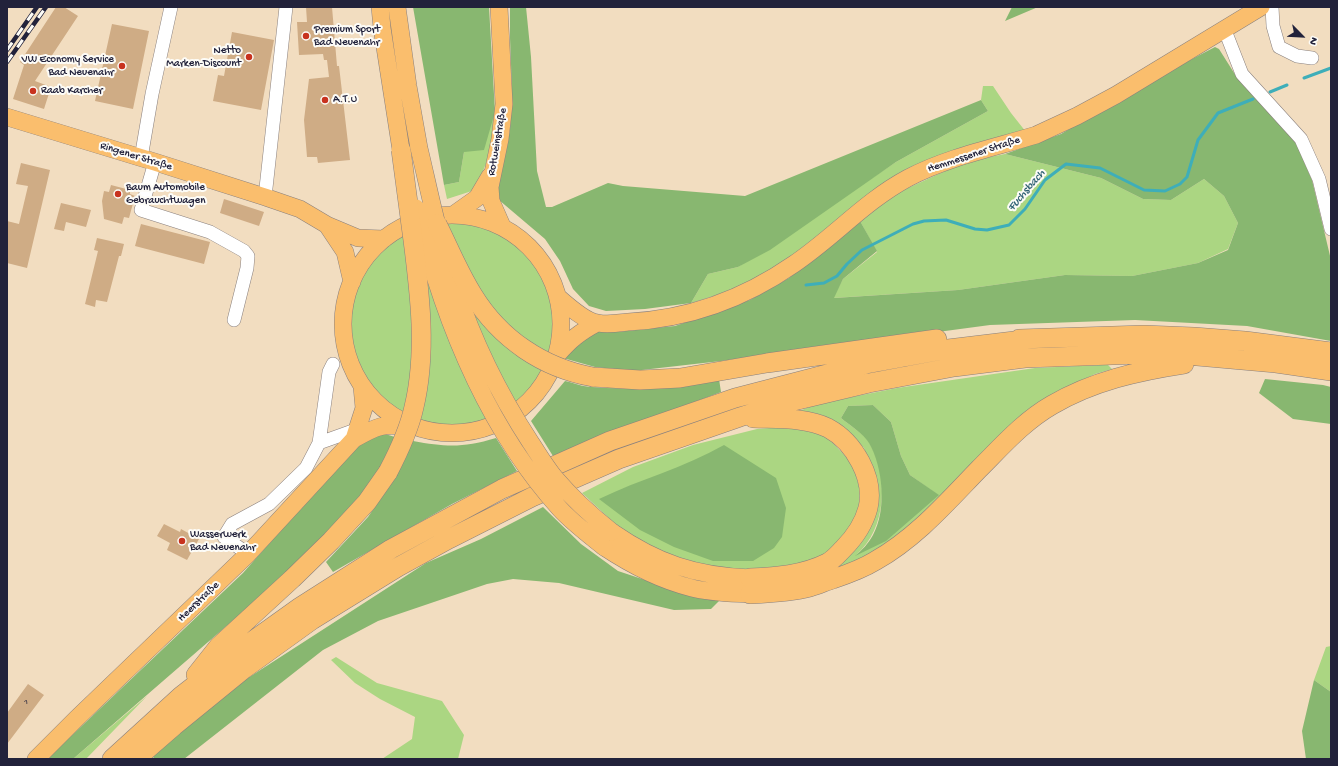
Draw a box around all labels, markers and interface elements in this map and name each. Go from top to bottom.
north arrow [1282,16,1322,56]
place label: Premium Sport Bad Neuenahr [314,23,380,49]
marker: Premium Sport Bad Neuenahr [301,31,311,41]
text: N [1306,35,1320,47]
place label: Netto Marken-Discount [166,44,241,70]
marker: Netto Marken-Discount [244,52,254,62]
place label: VW Economy Service Bad Neuenahr [22,53,114,79]
marker: VW Economy Service Bad Neuenahr [117,61,127,71]
place label: Raab Karcher [41,84,103,98]
marker: Raab Karcher [28,86,38,96]
place label: A.T.U [333,93,357,107]
marker: A.T.U [320,95,330,105]
street label: Rotweinstraße [486,107,510,177]
street label: Hemmessener Straße [926,134,1022,176]
street label: Ringener Straße [98,140,174,174]
water label: Fuchsbach [1005,167,1049,215]
place label: Baum Automobile Gebrauchtwagen [126,181,206,207]
marker: Baum Automobile Gebrauchtwagen [113,189,123,199]
place label: Wasserwerk Bad Neuenahr [190,528,256,554]
marker: Wasserwerk Bad Neuenahr [177,536,187,546]
street label: Heerstraße [176,579,222,625]
house number: 1 [24,698,28,708]

